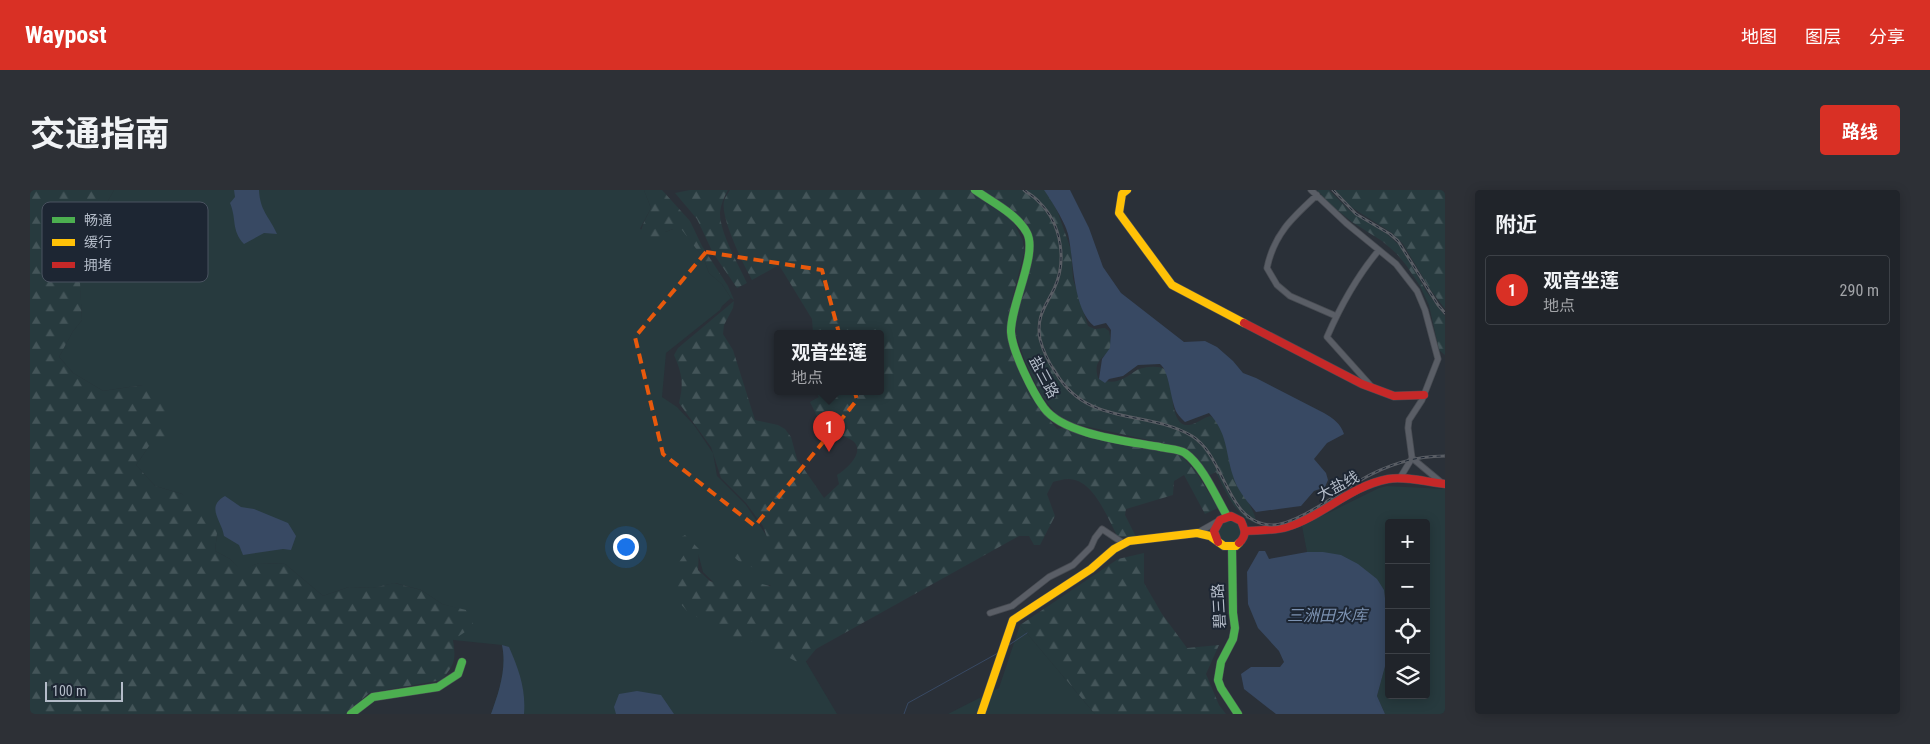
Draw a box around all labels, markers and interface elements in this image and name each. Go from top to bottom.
text: Waypost [25,21,107,49]
text: 地图 [1741,26,1777,47]
text: 图层 [1805,26,1841,47]
text: 分享 [1869,26,1905,47]
button: 路线 [1820,105,1900,155]
text: 交通指南 [30,114,170,155]
legend [42,202,208,282]
text: 畅通 [84,212,112,228]
text: 附近 [1495,213,1537,237]
text: 缓行 [84,234,112,250]
text: 拥堵 [84,257,112,273]
text: 观音坐莲 [1543,269,1619,292]
text: 1 [1508,281,1516,300]
text: 290 m [1840,281,1879,300]
text: 地点 [1543,296,1575,315]
popup [774,330,884,395]
text: 观音坐莲 [791,341,867,364]
street label: 盐三路 [1025,353,1063,401]
text: 地点 [791,368,823,387]
pin: 1 [813,411,845,452]
street label: 大盐线 [1314,467,1362,505]
map controls [1385,519,1430,699]
button: + [1385,519,1430,564]
your location [613,534,639,560]
button: − [1385,564,1430,609]
street label: 碧三路 [1209,583,1229,629]
water label: 三洲田水库 [1287,606,1370,625]
button: locate [1385,609,1430,654]
button: layers [1385,654,1430,699]
scale bar [45,679,122,702]
text: 100 m [52,683,87,699]

